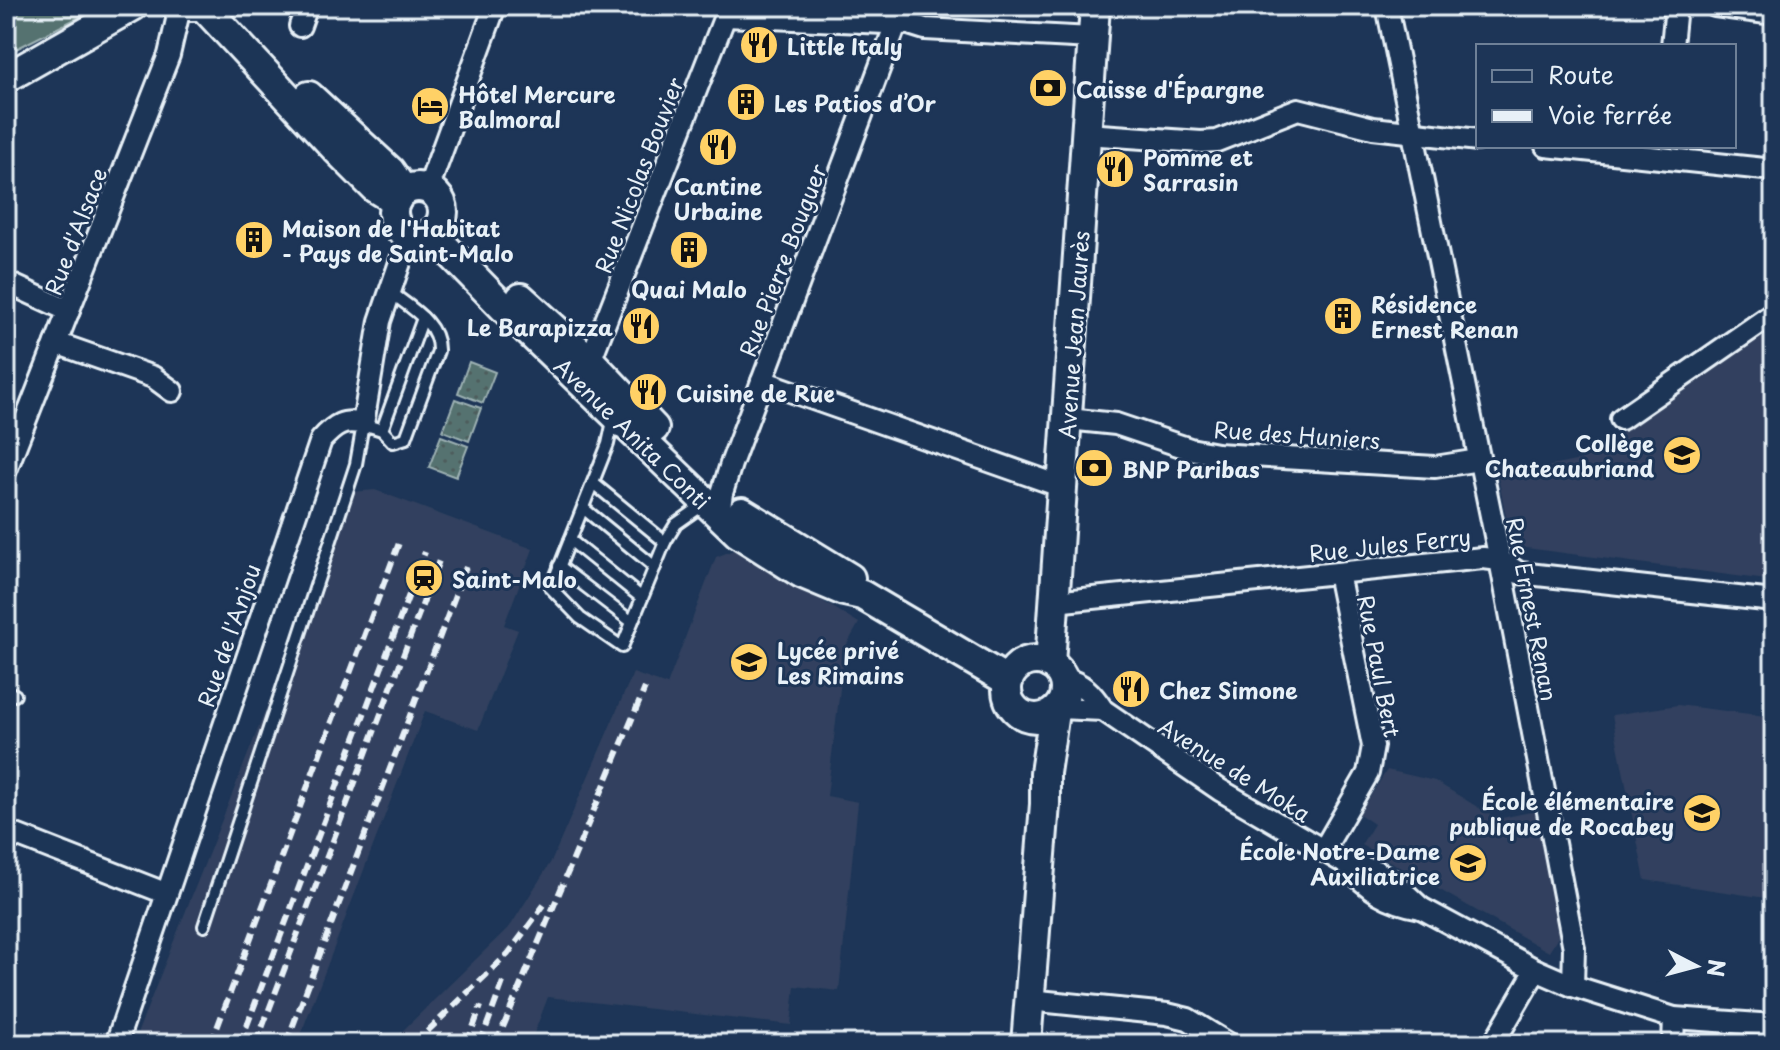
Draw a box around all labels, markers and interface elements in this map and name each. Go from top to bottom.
restaurant icon: Little Italy [738,24,780,66]
place label: Little Italy [787,29,903,62]
legend [1476,44,1736,148]
text: Route [1548,56,1614,92]
bank icon: Caisse d'Épargne [1027,67,1069,109]
street label: Rue Nicolas Bouvier [585,72,691,278]
place label: Caisse d'Épargne [1076,72,1265,105]
place label: Hôtel Mercure Balmoral [458,77,615,135]
building icon: Les Patios d’Or [725,81,767,123]
hotel icon: Hôtel Mercure Balmoral [409,85,451,127]
place label: Les Patios d’Or [774,86,937,119]
text: Voie ferrée [1548,96,1672,132]
restaurant icon: Cantine Urbaine [697,126,739,168]
place label: Pomme et Sarrasin [1143,140,1253,198]
restaurant icon: Pomme et Sarrasin [1094,148,1136,190]
street label: Rue Pierre Bouguer [730,158,834,361]
street label: Rue d'Alsace [36,163,114,299]
place label: Cantine Urbaine [673,169,763,227]
place label: Maison de l'Habitat - Pays de Saint-Malo [282,211,514,269]
building icon: Maison de l'Habitat - Pays de Saint-Malo [233,219,275,261]
building icon: Quai Malo [668,229,710,271]
street label: Avenue Jean Jaurès [1049,230,1097,440]
place label: Quai Malo [631,272,747,305]
place label: Résidence Ernest Renan [1371,287,1519,345]
building icon: Résidence Ernest Renan [1322,295,1364,337]
restaurant icon: Le Barapizza [620,305,662,347]
place label: Le Barapizza [467,310,613,343]
street label: Avenue Anita Conti [547,350,719,516]
restaurant icon: Cuisine de Rue [627,371,669,413]
place label: Cuisine de Rue [676,376,835,409]
street label: Rue des Huniers [1213,412,1381,456]
place label: Collège Chateaubriand [1485,426,1654,484]
school or university icon: Collège Chateaubriand [1661,434,1703,476]
bank icon: BNP Paribas [1073,447,1115,489]
place label: BNP Paribas [1122,452,1260,485]
street label: Rue Ernest Renan [1499,514,1567,704]
street label: Rue Jules Ferry [1307,519,1473,569]
station icon: Saint-Malo [403,557,445,599]
street label: Rue de l'Anjou [188,559,268,711]
place label: Saint-Malo [452,562,577,595]
street label: Rue Paul Bert [1350,592,1410,740]
place label: Lycée privé Les Rimains [777,633,904,691]
school or university icon: Lycée privé Les Rimains [728,641,770,683]
restaurant icon: Chez Simone [1110,668,1152,710]
place label: Chez Simone [1159,673,1298,706]
street label: Avenue de Moka [1152,709,1318,830]
place label: École élémentaire publique de Rocabey [1449,784,1674,842]
school or university icon: École élémentaire publique de Rocabey [1681,792,1723,834]
place label: École Notre-Dame Auxiliatrice [1239,834,1440,892]
school or university icon: École Notre-Dame Auxiliatrice [1447,842,1489,884]
north arrow [1656,926,1736,1006]
text: N [1700,958,1735,979]

